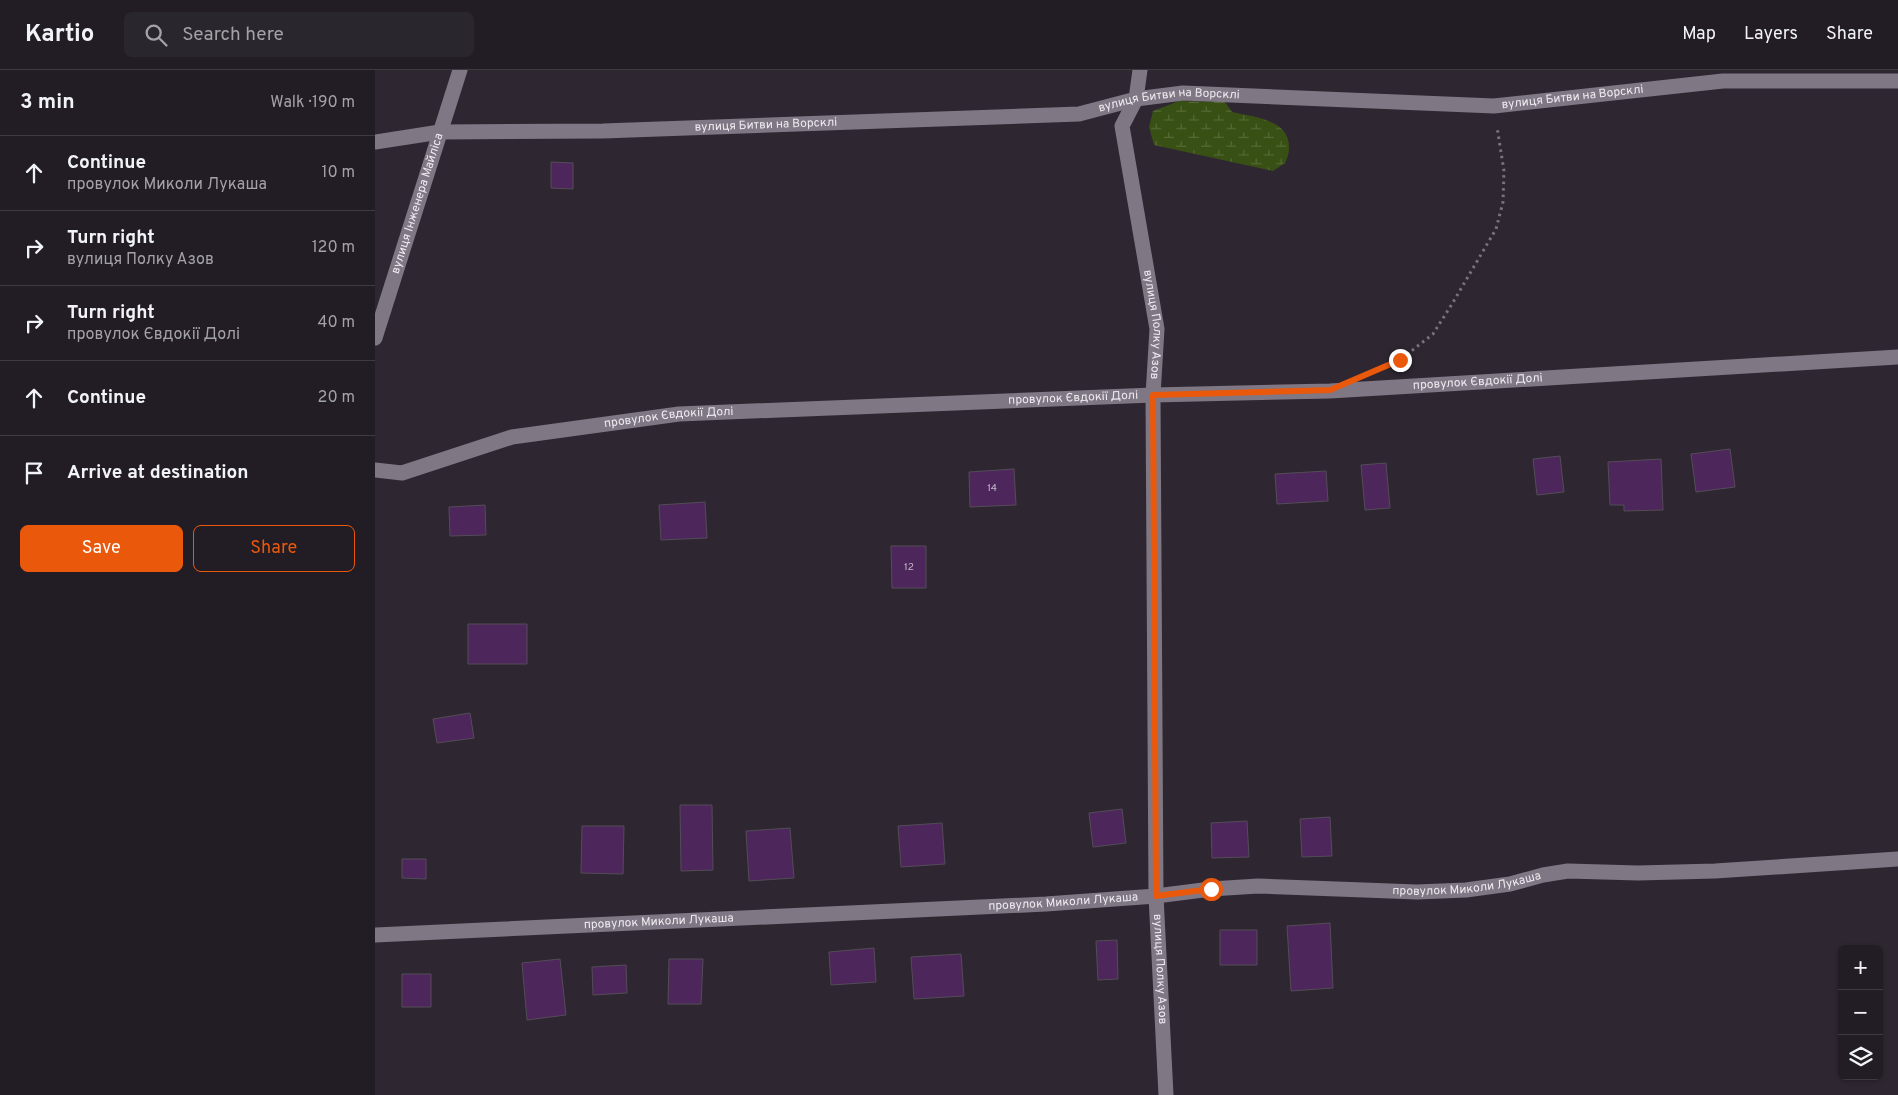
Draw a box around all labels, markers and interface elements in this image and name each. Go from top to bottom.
search box [124,12,474,57]
text: Kartio [25,20,94,50]
icon: search [142,21,170,49]
text: Search here [182,23,284,47]
text: Map [1682,23,1716,46]
text: Layers [1744,23,1798,46]
text: Share [1826,23,1873,46]
street label: вулиця Битви на Ворсклі [1501,82,1644,113]
street label: вулиця Битви на Ворсклі [1097,85,1240,117]
text: 3 min [20,89,75,116]
text: Walk · 190 m [270,93,355,113]
street label: вулиця Битви на Ворсклі [694,115,838,136]
street label: вулиця Інженера Майліса [388,131,447,276]
text: Continue [67,151,146,175]
icon: ahead [20,159,48,187]
text: 10 m [321,163,355,183]
text: провулок Миколи Лукаша [67,175,267,195]
text: Turn right [67,226,155,250]
icon: right [20,234,48,262]
text: 120 m [312,238,355,258]
text: вулиця Полку Азов [67,250,214,270]
street label: вулиця Полку Азов [1139,269,1165,380]
text: Turn right [67,301,155,325]
icon: right [20,309,48,337]
text: 40 m [317,313,355,333]
text: провулок Євдокії Долі [67,325,240,345]
route end [1389,349,1412,372]
street label: провулок Євдокії Долі [1412,370,1543,394]
icon: ahead [20,384,48,412]
text: Continue [67,386,146,410]
text: 20 m [318,388,355,408]
street label: провулок Євдокії Долі [1008,388,1138,409]
street label: провулок Євдокії Долі [603,404,734,432]
icon: arrive [20,459,48,487]
text: Arrive at destination [67,461,248,485]
house number: 14 [987,482,997,495]
button: Save [20,525,183,572]
button: Share [193,525,355,572]
house number: 12 [904,561,914,574]
street label: провулок Миколи Лукаша [1392,868,1543,900]
route start [1200,878,1223,901]
street label: провулок Миколи Лукаша [988,889,1139,915]
street label: провулок Миколи Лукаша [583,910,734,933]
street label: вулиця Полку Азов [1149,914,1170,1025]
map controls [1838,945,1883,1080]
button: + [1838,945,1883,990]
button: − [1838,990,1883,1035]
button: layers [1838,1035,1883,1080]

